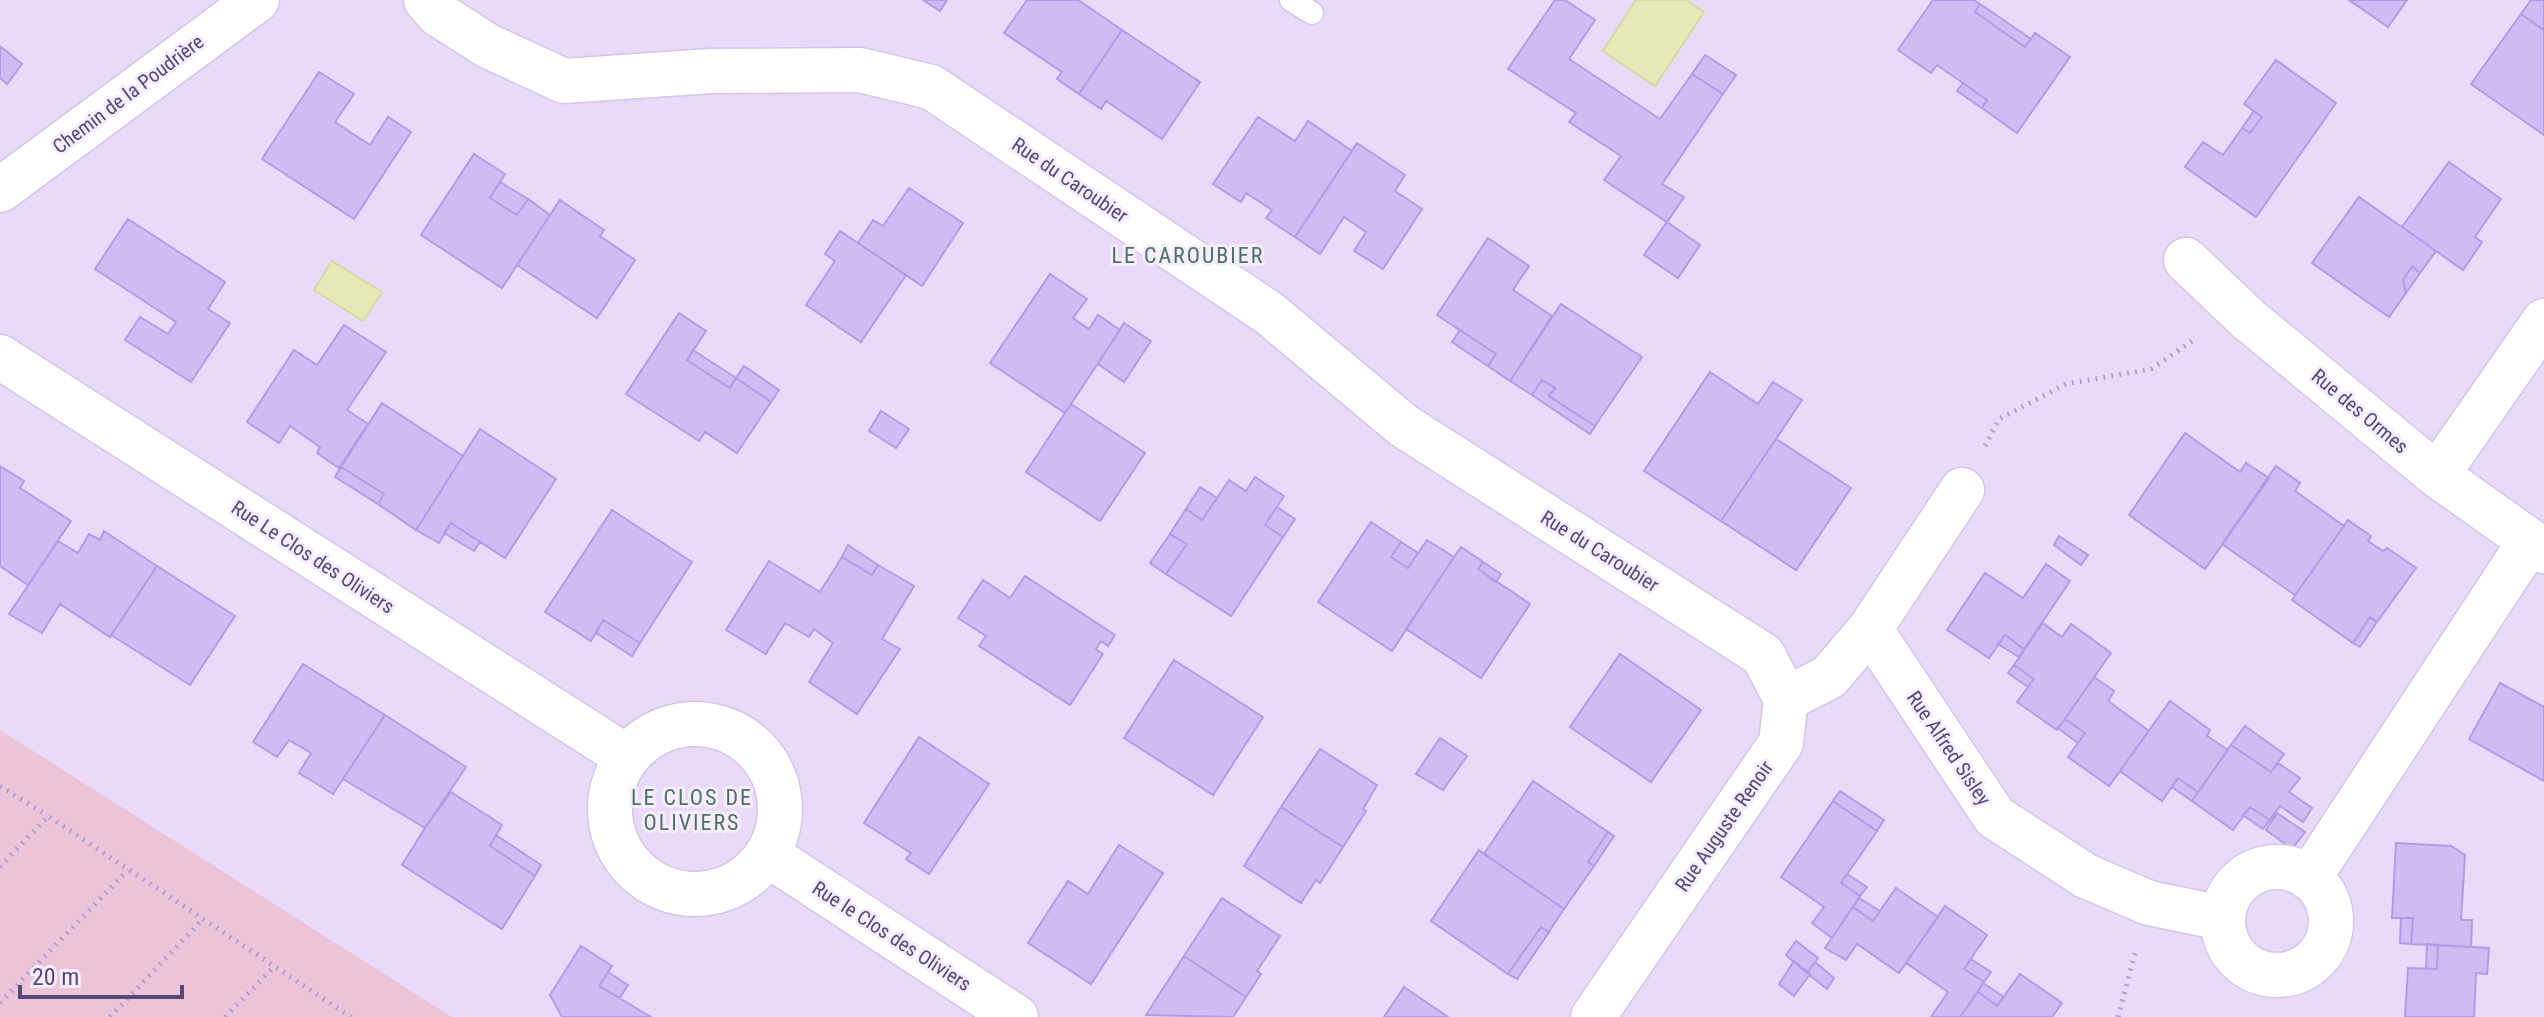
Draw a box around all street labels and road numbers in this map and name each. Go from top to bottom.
street label: Chemin de la Poudrière [48,29,208,159]
street label: Rue du Caroubier [1007,132,1133,228]
street label: Rue des Ormes [2307,364,2413,458]
street label: Rue Le Clos des Oliviers [227,495,399,619]
street label: Rue du Caroubier [1536,505,1664,597]
street label: Rue Alfred Sisley [1902,686,1996,810]
street label: Rue Auguste Renoir [1670,756,1778,896]
street label: Rue le Clos des Oliviers [808,876,976,996]

